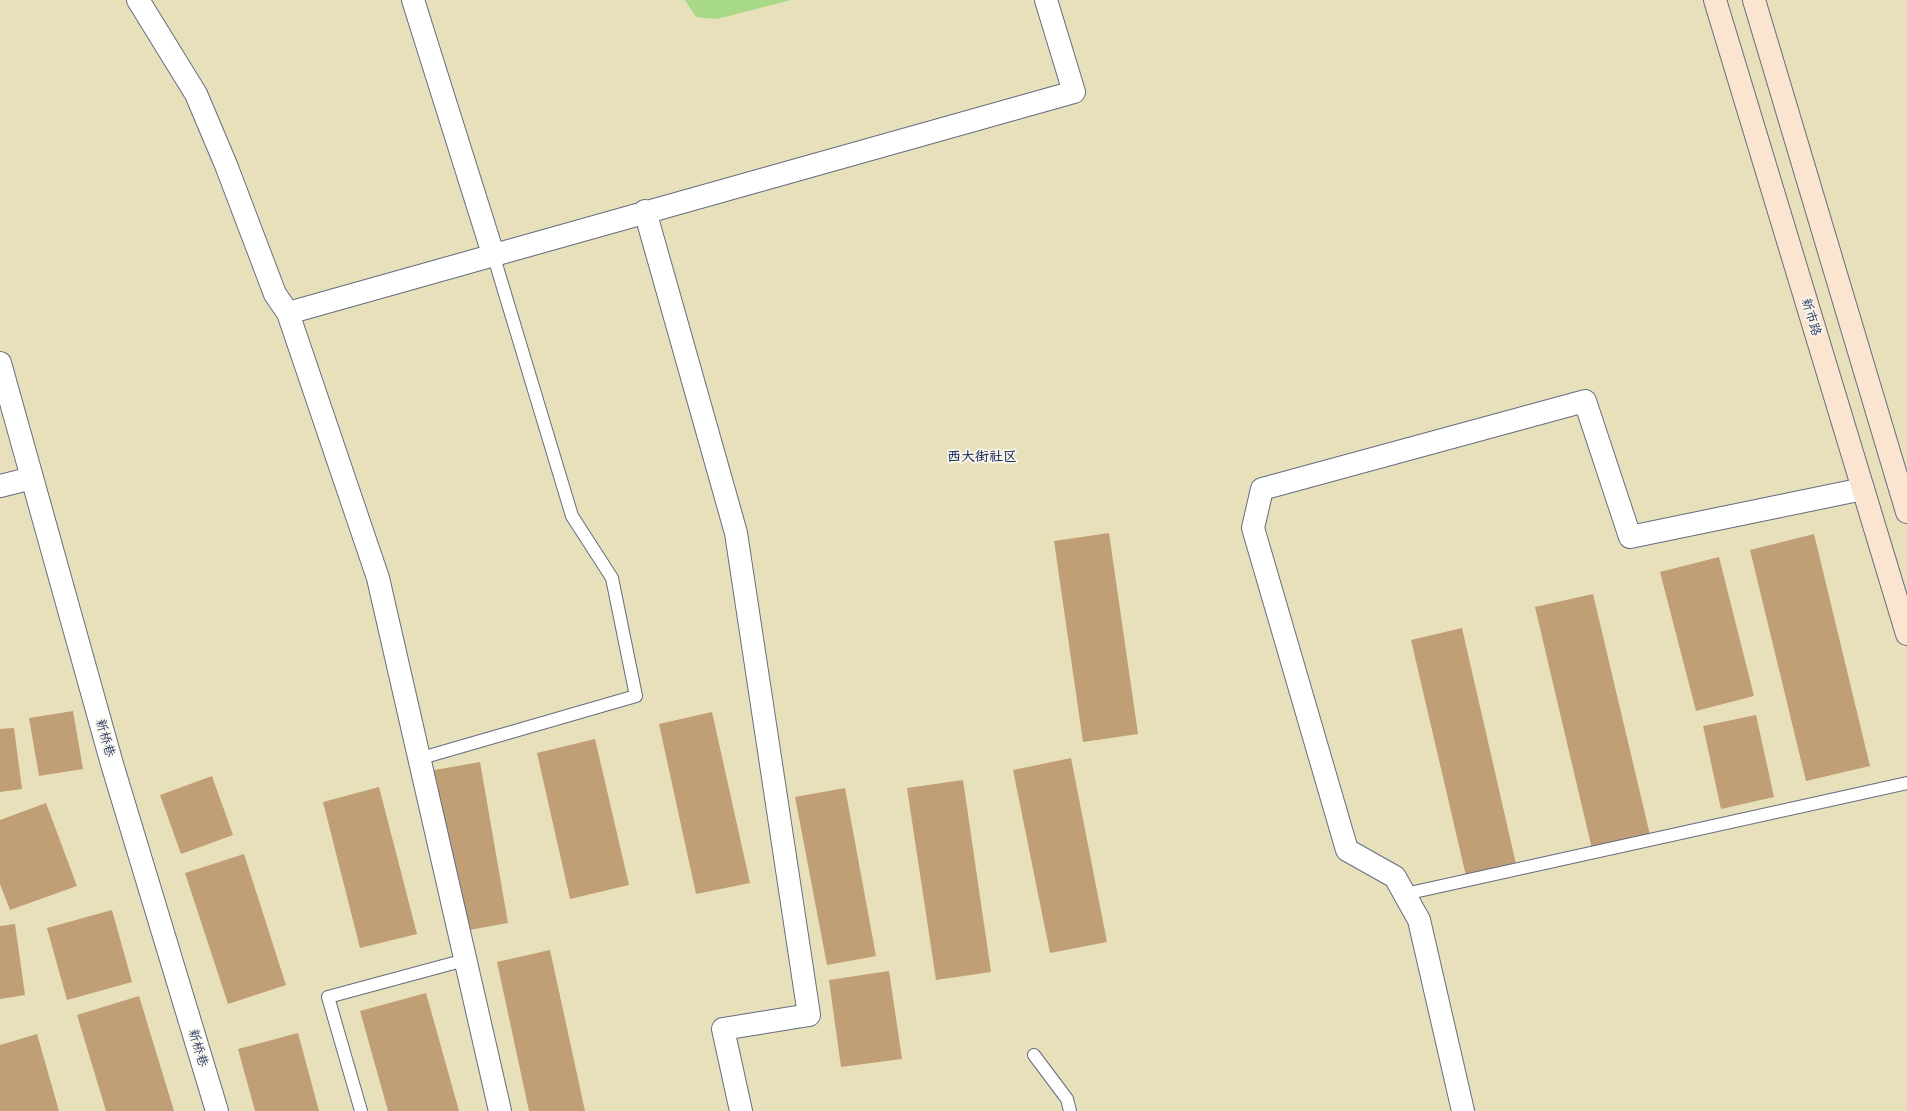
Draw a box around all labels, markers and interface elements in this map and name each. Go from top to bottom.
street label: 新市路 [1798,296,1824,338]
district label: 西大街社区 [947,449,1017,465]
street label: 新桥巷 [92,717,118,759]
street label: 新桥巷 [185,1027,211,1069]

